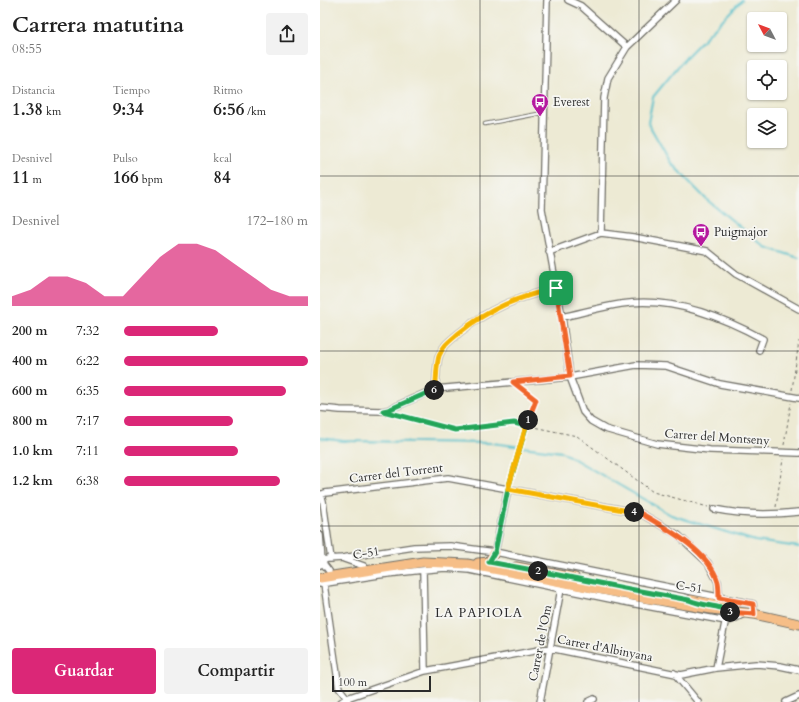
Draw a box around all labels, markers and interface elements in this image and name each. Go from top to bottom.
text: Carrera matutina [12,10,184,40]
north arrow [747,12,787,52]
map controls [747,12,787,148]
button: share [266,13,308,55]
text: 08:55 [12,40,42,58]
button: locate [747,60,787,100]
text: Distancia [12,83,55,98]
text: Tiempo [113,83,150,98]
text: Ritmo [213,83,243,98]
bus stop icon: Everest [530,92,550,117]
place label: Everest [553,94,590,110]
text: 1.38 [12,98,43,121]
text: 9:34 [113,98,144,121]
text: 6:56 [213,98,244,121]
text: km [43,104,61,119]
text: /km [244,104,266,119]
button: layers [747,108,787,148]
text: Desnivel [12,151,52,166]
text: Pulso [113,151,138,166]
text: kcal [213,151,232,166]
text: 11 [12,166,29,189]
text: 166 [113,166,139,189]
text: 84 [213,166,231,189]
text: m [29,172,42,187]
text: bpm [139,172,163,187]
text: Desnivel [12,212,60,230]
text: 172–180 m [246,212,308,230]
bus stop icon: Puigmajor [691,222,711,247]
place label: Puigmajor [714,224,768,240]
pin [539,271,573,305]
icon: arrive [545,277,567,299]
text: 200 m [12,322,47,340]
text: 7:32 [76,322,99,340]
text: 400 m [12,352,47,370]
text: 6:22 [76,352,99,370]
pin: 6 [424,380,444,400]
text: 600 m [12,382,47,400]
text: 6:35 [76,382,99,400]
text: 6 [431,382,437,397]
pin: 1 [518,410,538,430]
text: 800 m [12,412,47,430]
text: 7:17 [76,412,99,430]
text: 1 [525,412,531,427]
street label: Carrer del Montseny [664,425,771,449]
text: 1.0 km [12,442,53,460]
text: 7:11 [76,442,99,460]
street label: Carrer del Torrent [348,459,444,487]
text: 1.2 km [12,472,53,490]
text: 6:38 [76,472,99,490]
pin: 4 [624,502,644,522]
text: 4 [631,504,637,519]
street label: C-51 [351,543,381,563]
pin: 2 [528,561,548,581]
text: 2 [535,563,541,578]
street label: C-51 [675,577,703,597]
pin: 3 [720,602,740,622]
street label: Carrer de l'Om [525,603,555,683]
district label: LA PAPIOLA [435,604,523,622]
text: 3 [727,604,733,619]
street label: Carrer d'Albinyana [556,631,655,665]
button: Guardar [12,648,156,694]
button: Compartir [164,648,308,694]
scale bar [332,674,431,693]
text: 100 m [338,675,367,690]

